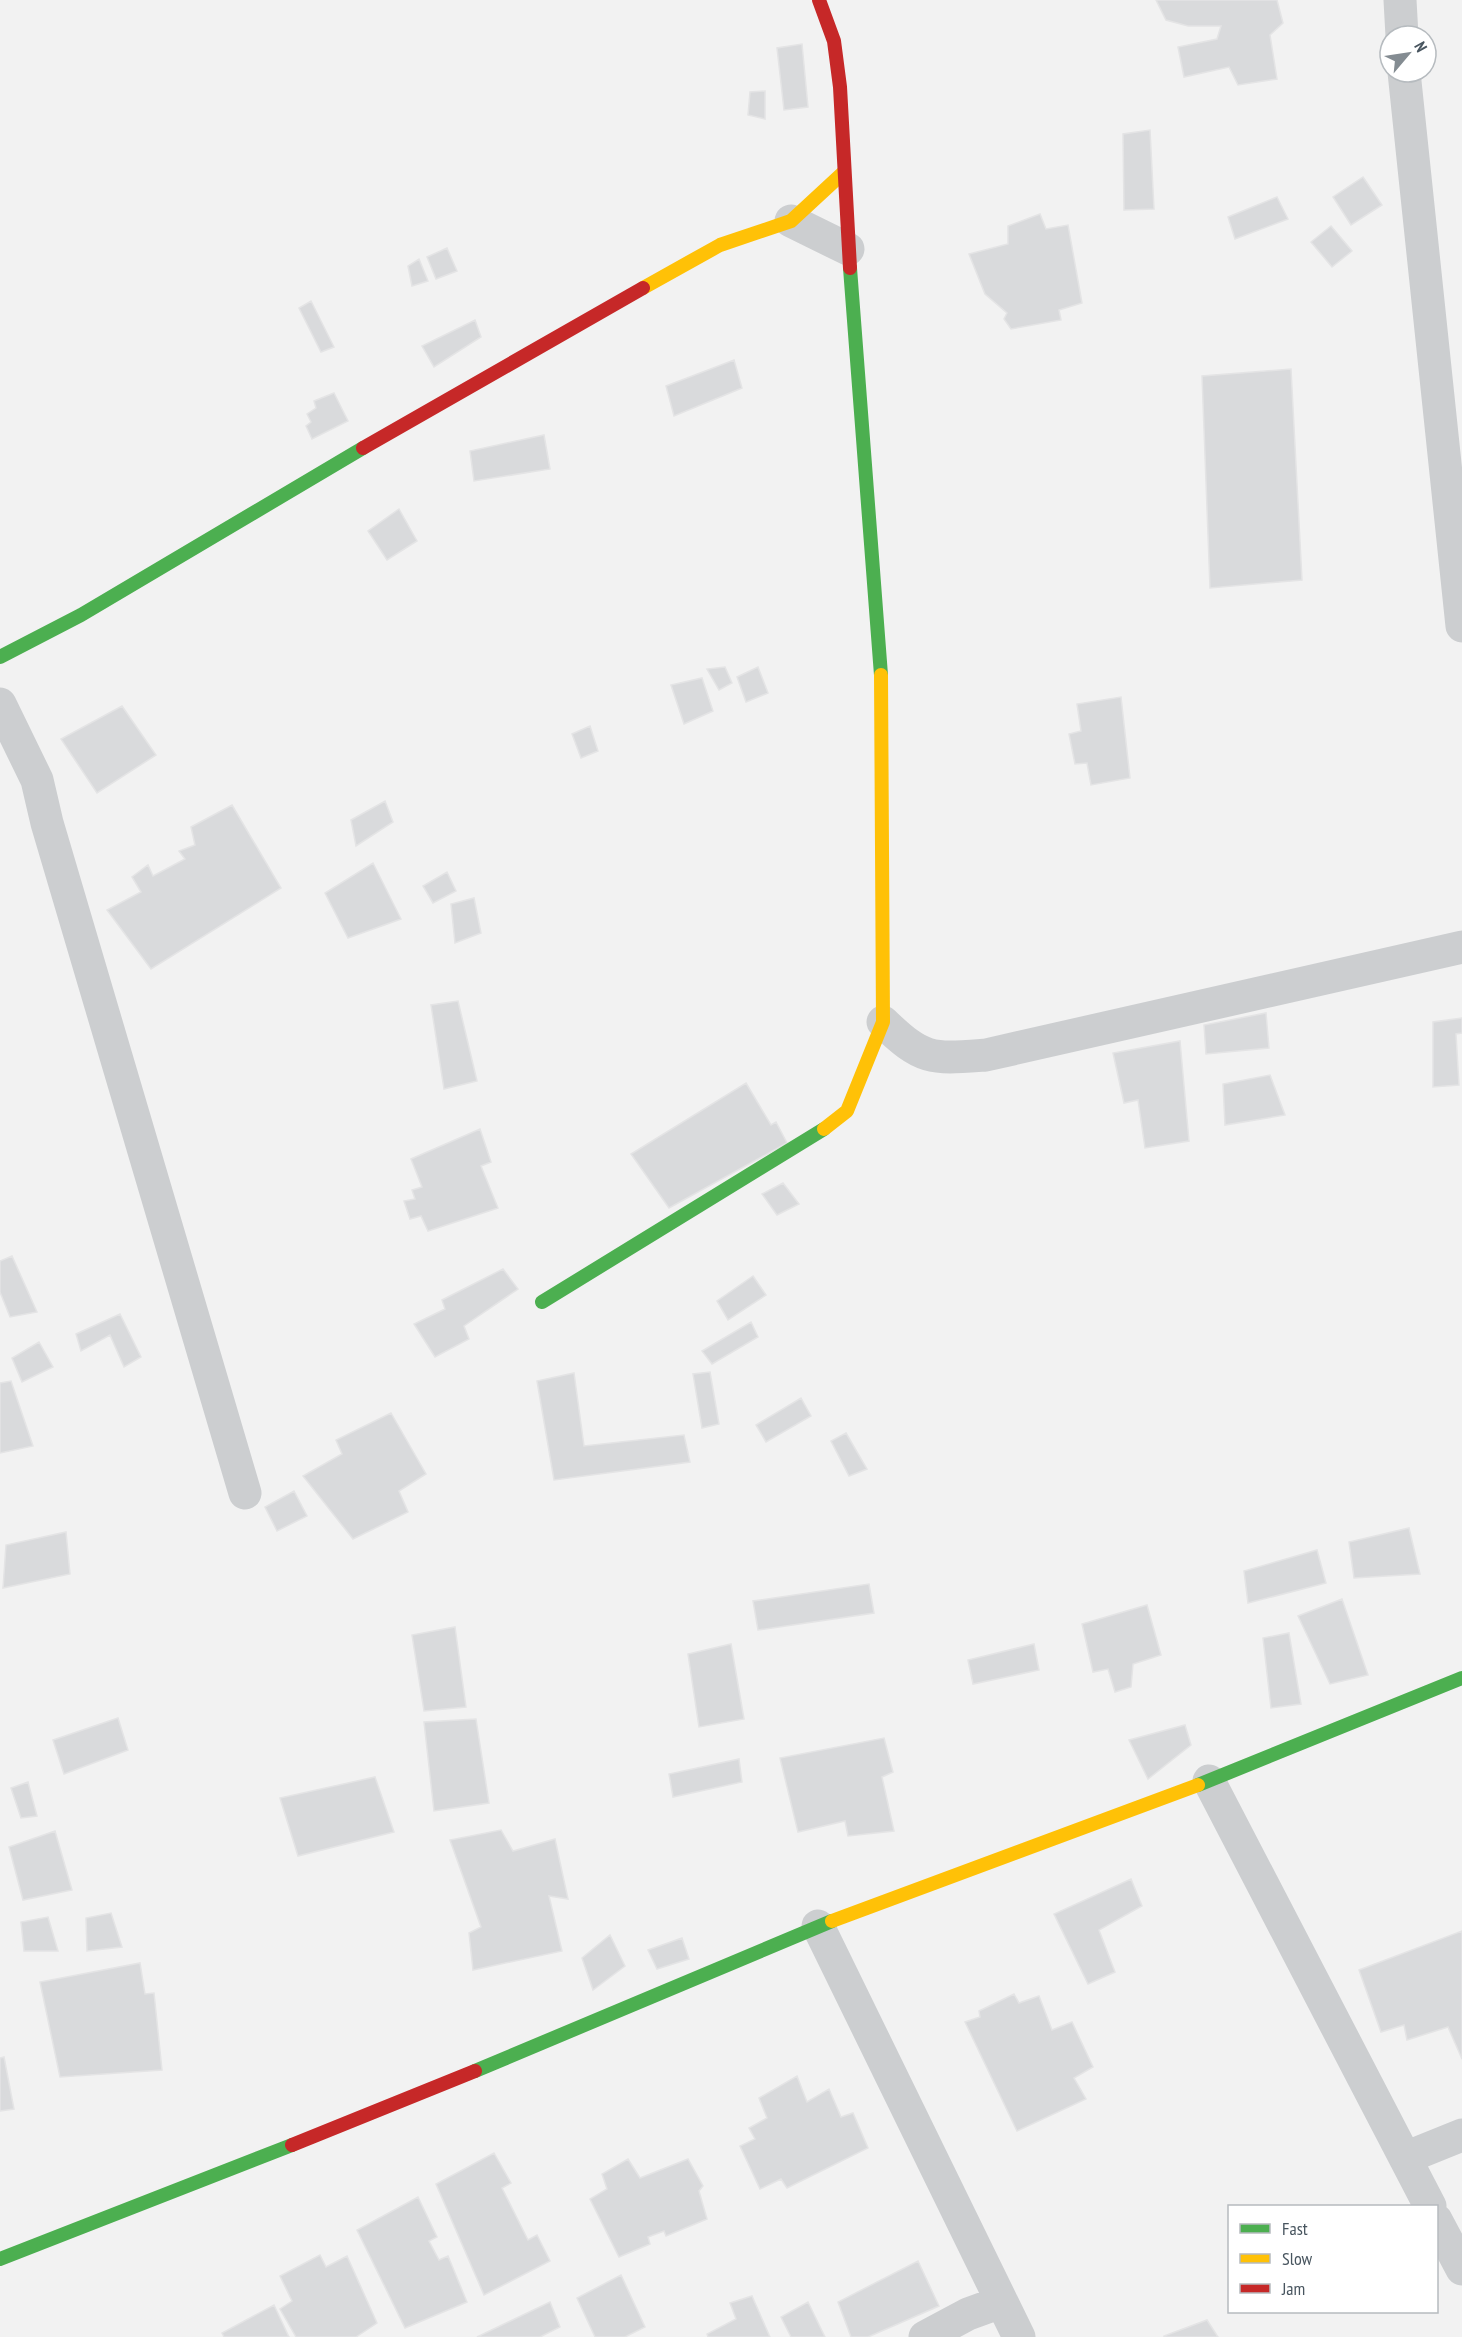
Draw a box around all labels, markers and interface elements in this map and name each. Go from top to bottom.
north arrow [1378,24,1438,84]
text: N [1410,38,1432,55]
legend [1228,2205,1438,2313]
text: Fast [1282,2217,1308,2240]
text: Slow [1282,2247,1313,2270]
text: Jam [1281,2277,1305,2300]

